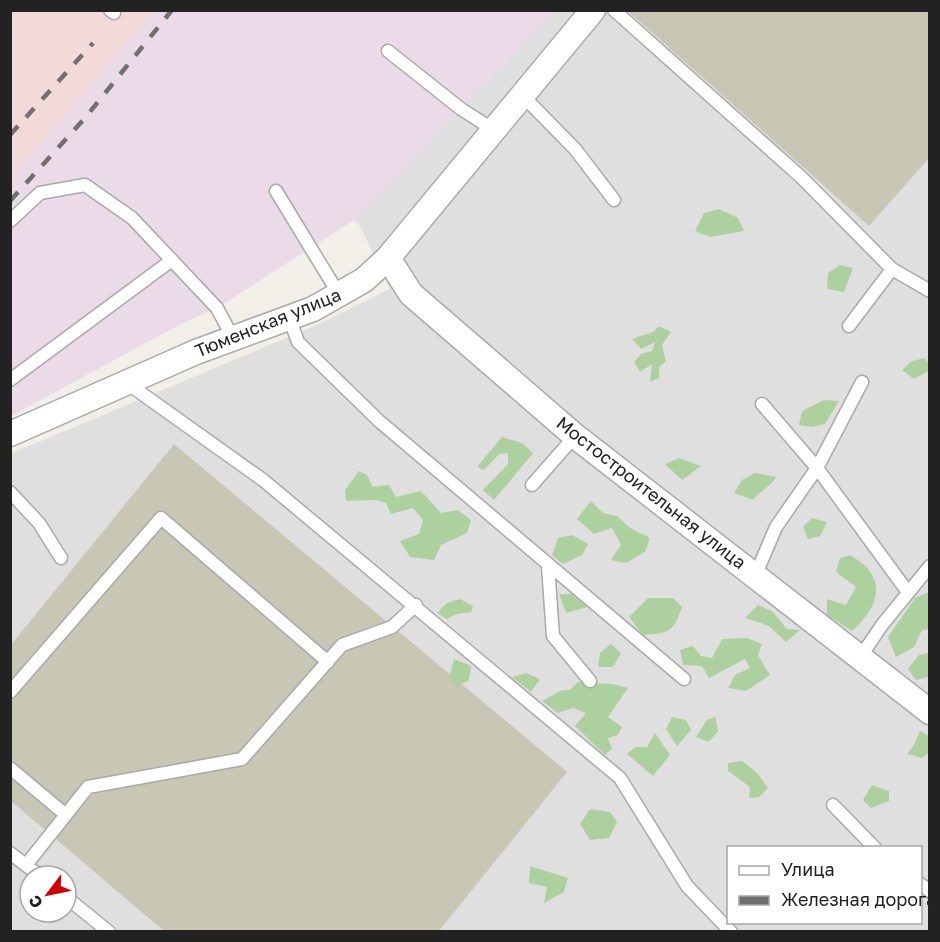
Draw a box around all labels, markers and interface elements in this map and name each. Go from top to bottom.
street label: Тюменская улица [191,283,344,361]
street label: Мостостроительная улица [552,411,751,573]
legend [727,846,922,924]
text: Улица [781,858,835,880]
north arrow [18,864,78,924]
text: Железная дорога [781,888,936,910]
text: С [24,892,47,912]

